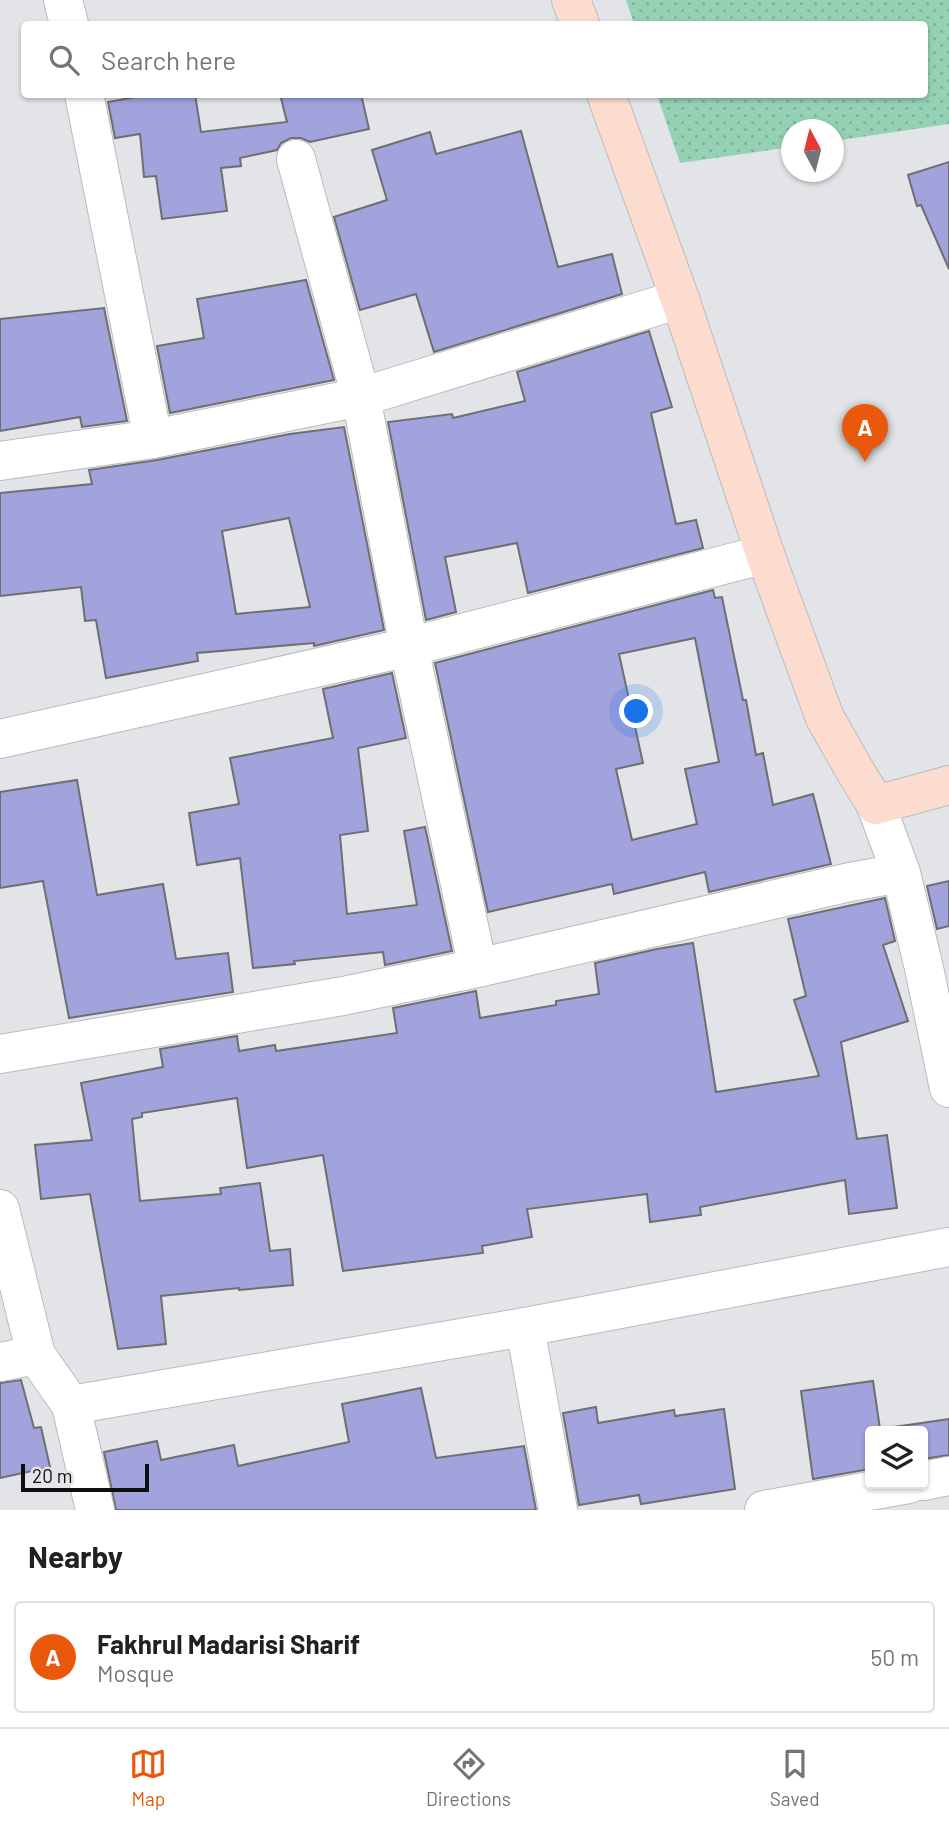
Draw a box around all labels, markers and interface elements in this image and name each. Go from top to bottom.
search box [21,21,928,98]
icon: search [45,41,83,79]
text: Search here [101,44,236,75]
north arrow [781,119,844,182]
pin: A [842,404,888,462]
your location [619,694,653,728]
map controls [865,1426,928,1489]
button: layers [865,1426,928,1489]
scale bar [21,1461,149,1493]
text: 20 m [32,1464,72,1487]
text: Nearby [28,1538,123,1574]
text: Fakhrul Madarisi Sharif [97,1628,360,1659]
text: A [45,1643,61,1671]
text: 50 m [871,1643,919,1671]
text: Mosque [97,1659,174,1687]
tab: Map [129,1745,167,1810]
tab: Directions [426,1745,511,1810]
tab: Saved [770,1745,820,1810]

